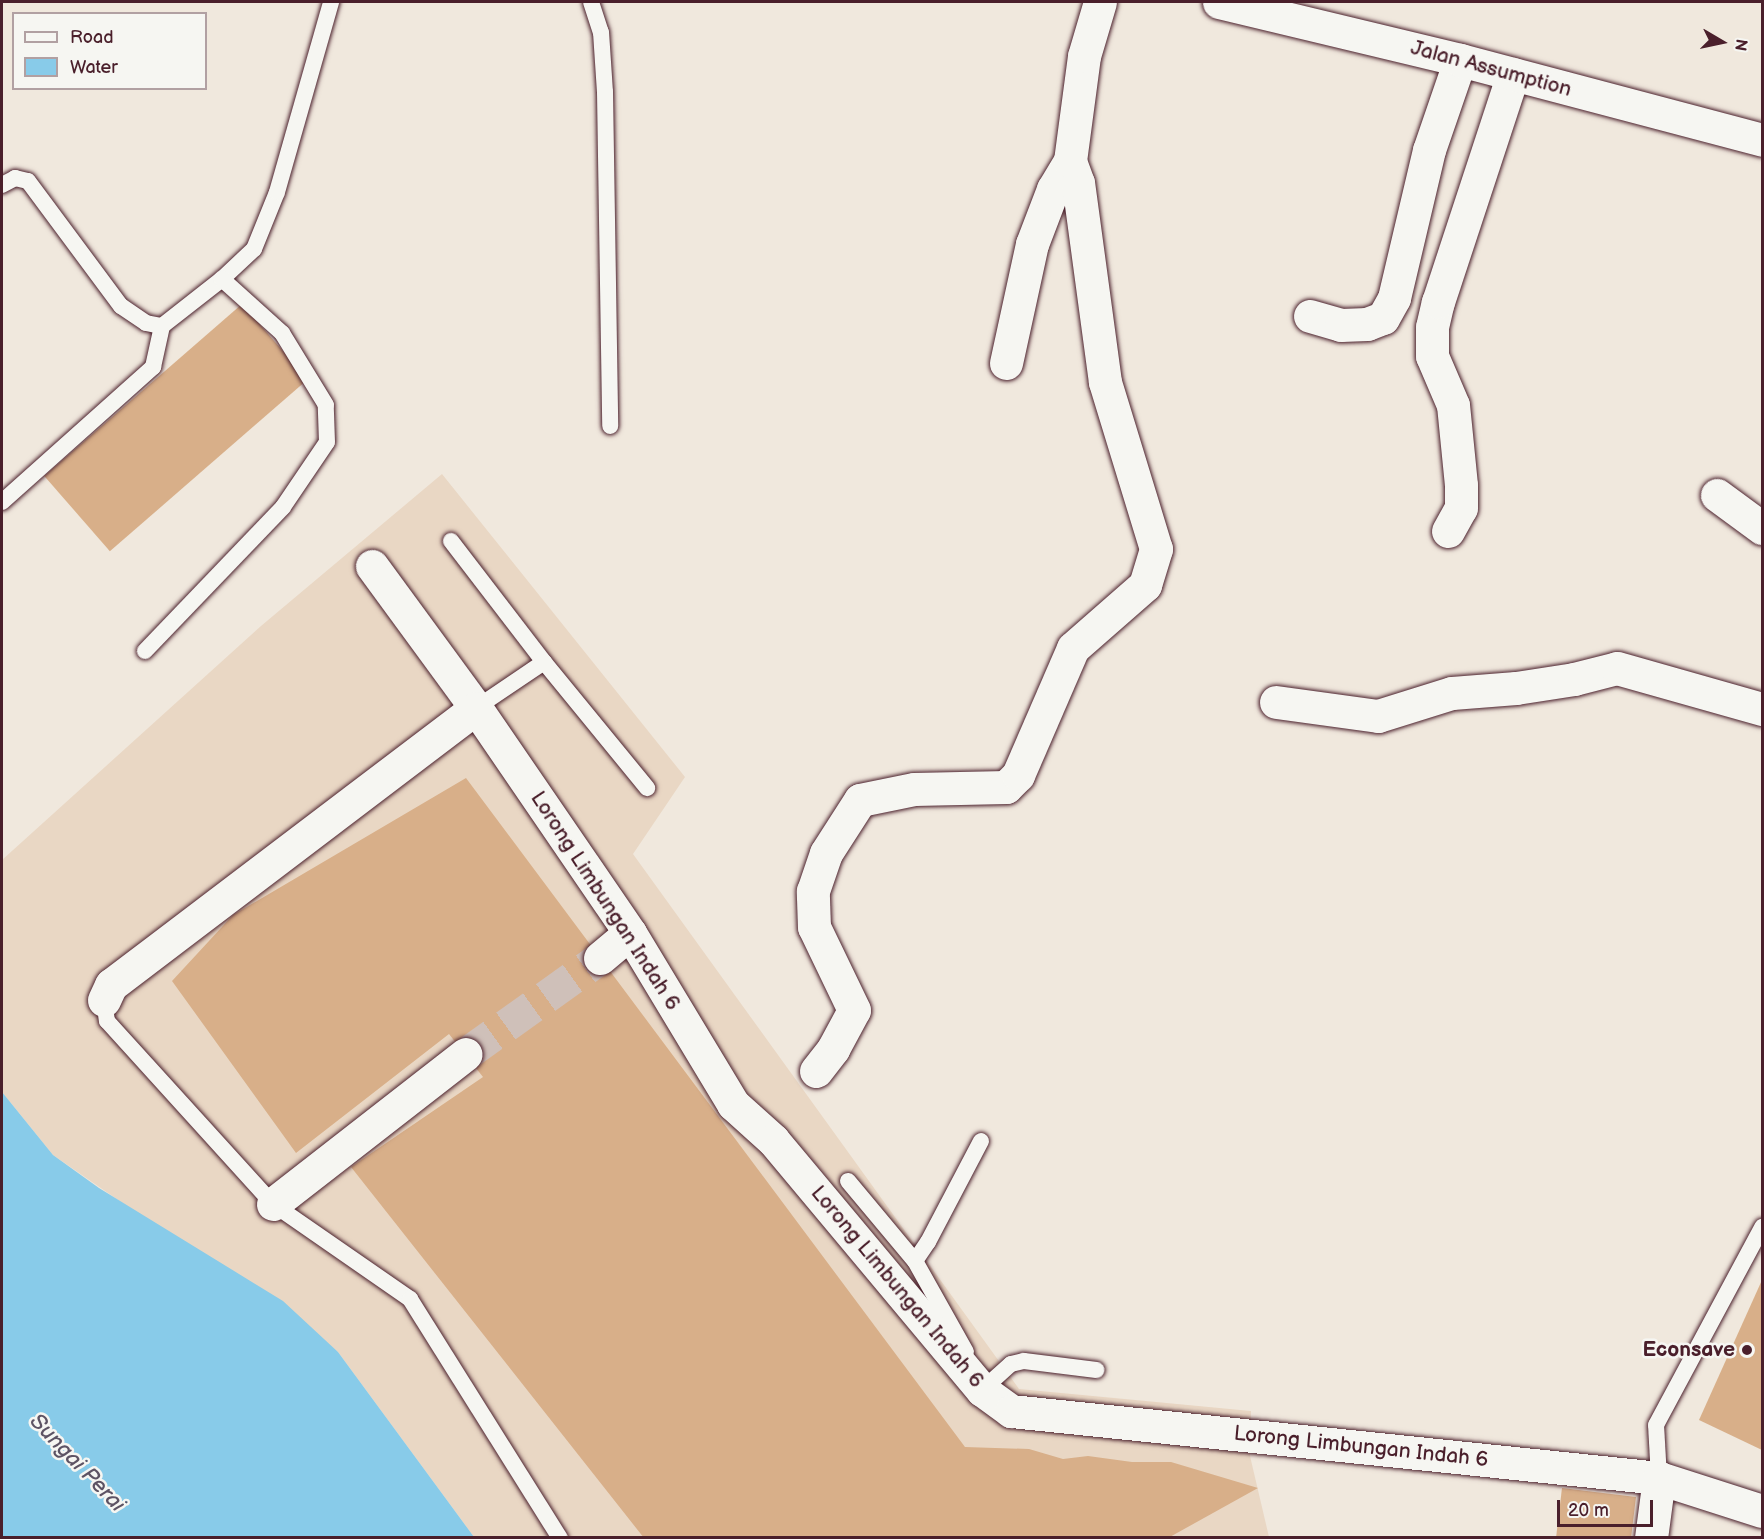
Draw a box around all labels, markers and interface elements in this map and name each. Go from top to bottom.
legend [12,12,207,90]
north arrow [1692,12,1752,72]
text: Road [70,27,114,48]
street label: Jalan Assumption [1408,35,1574,103]
text: N [1730,37,1751,52]
text: Water [70,57,118,78]
street label: Lorong Limbungan Indah 6 [525,787,685,1015]
street label: Lorong Limbungan Indah 6 [805,1181,989,1393]
place label: Econsave [1643,1337,1735,1363]
marker: Econsave [1740,1343,1754,1357]
water label: Sungai Perai [24,1409,130,1517]
street label: Lorong Limbungan Indah 6 [1233,1421,1489,1473]
scale bar [1560,1488,1656,1526]
text: 20 m [1568,1500,1609,1521]

